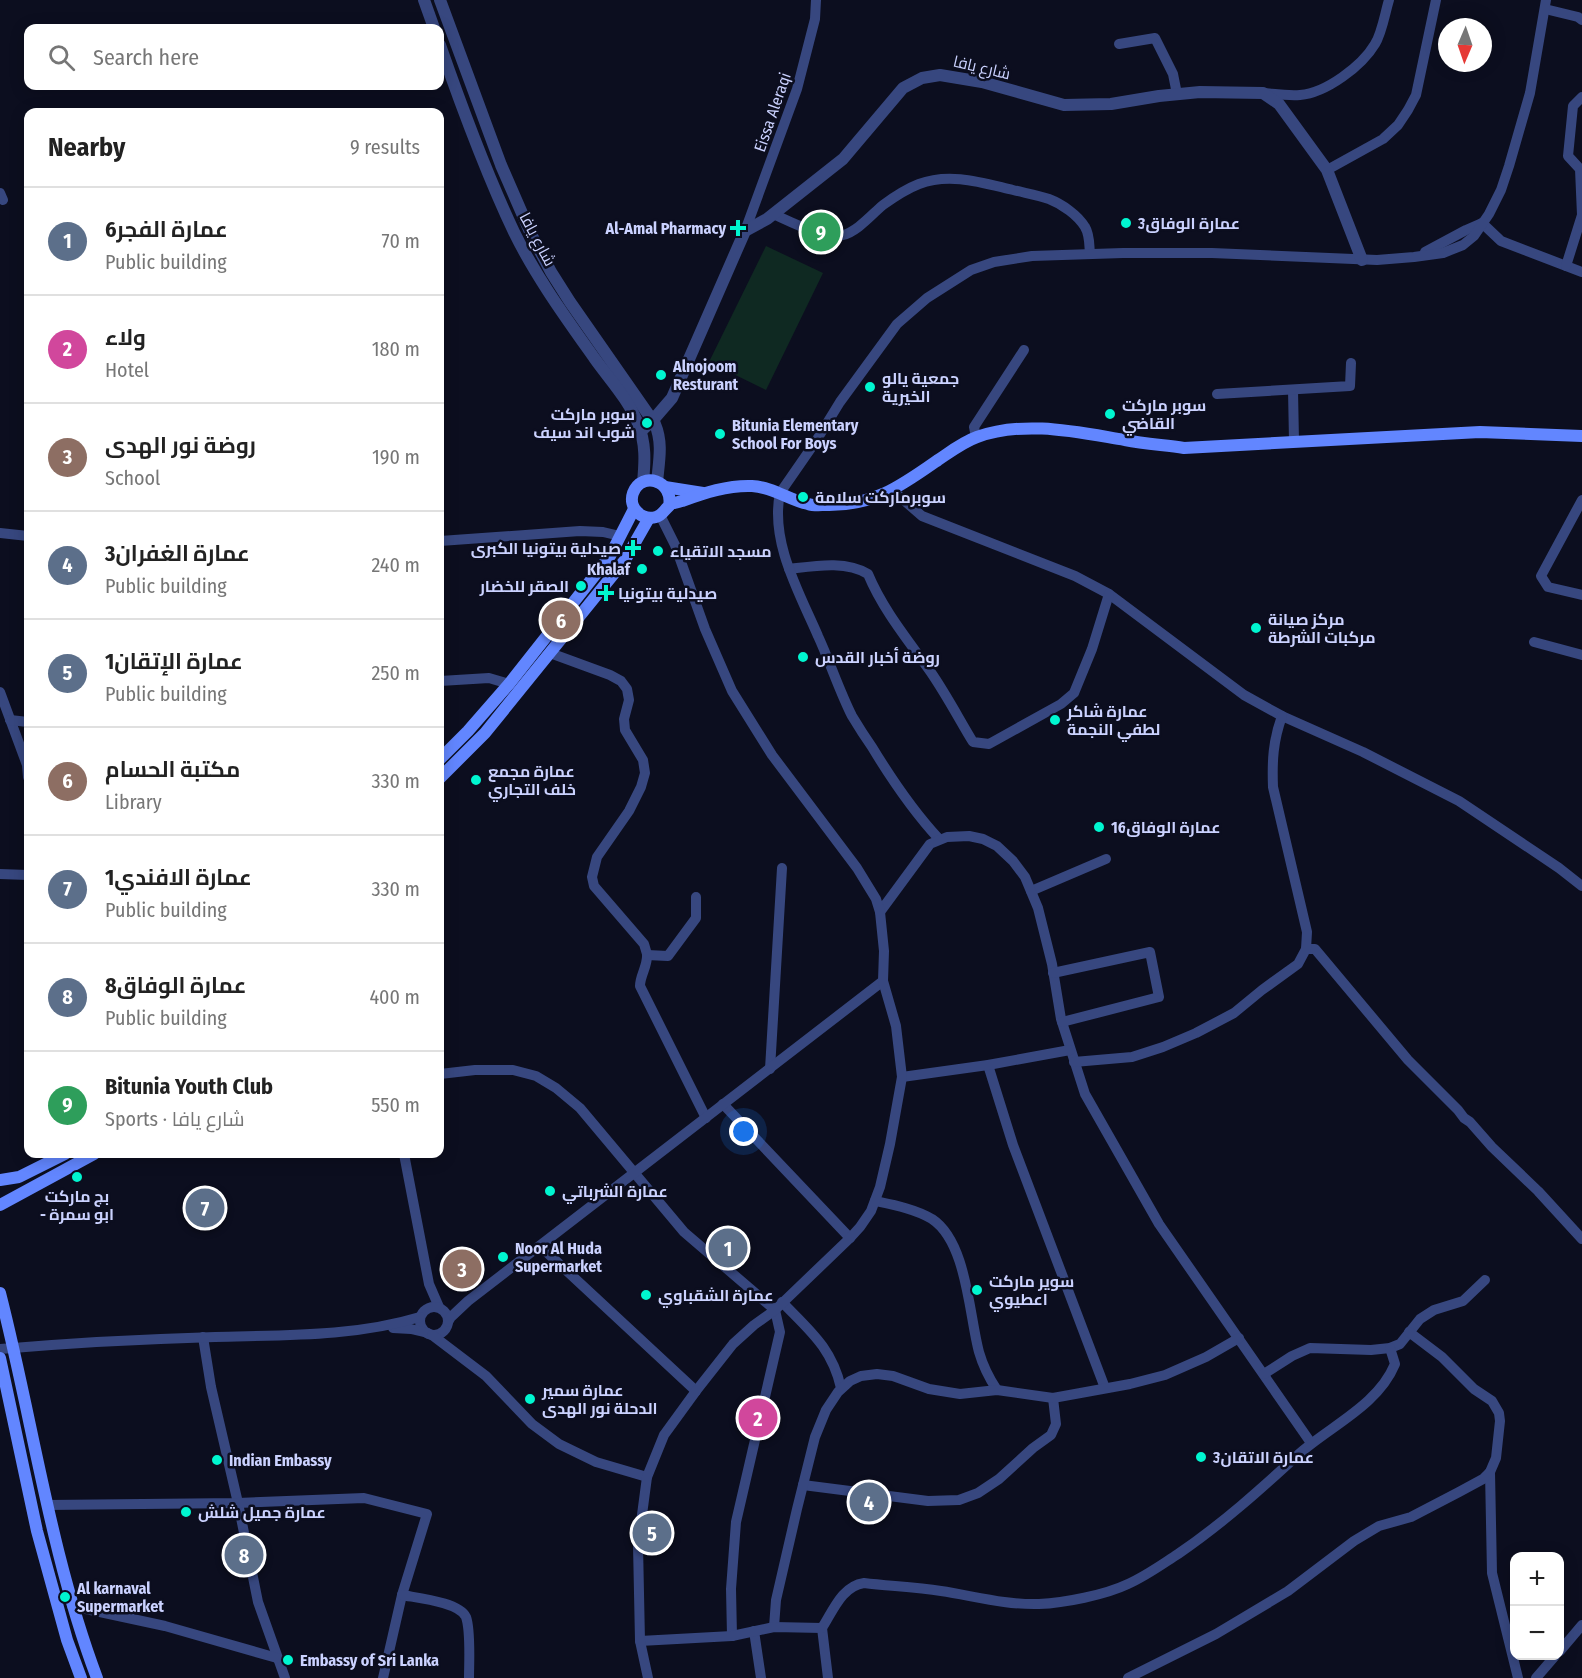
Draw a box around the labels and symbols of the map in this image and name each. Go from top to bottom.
north arrow [1438,18,1492,72]
street label: شارع يافا [951,52,1012,85]
street label: Eissa Aleraqi [750,70,795,154]
street label: شارع يافا [514,209,560,270]
pin: 9 [802,210,840,254]
place label: عمارة الوفاق3 [1137,214,1240,233]
marker: عمارة الوفاق3 [1119,216,1133,230]
place label: Al-Amal Pharmacy [605,219,726,238]
marker: Al-Amal Pharmacy [731,221,745,235]
place label: Alnojoom Resturant [672,357,739,394]
marker: Alnojoom Resturant [654,368,668,382]
place label: جمعية يالو الخيرية [882,369,959,406]
marker: جمعية يالو الخيرية [863,380,877,394]
place label: سوبر ماركت القاضي [1122,396,1206,436]
place label: سوبر ماركت شوب اند سيف [533,405,635,442]
marker: سوبر ماركت القاضي [1103,407,1117,421]
marker: سوبر ماركت شوب اند سيف [640,416,654,430]
place label: Bitunia Elementary School For Boys [732,416,859,453]
marker: Bitunia Elementary School For Boys [713,427,727,441]
place label: سوبرماركت سلامة [815,488,946,507]
marker: سوبرماركت سلامة [796,490,810,504]
place label: صيدلية بيتونيا الكبرى [471,539,621,558]
marker: صيدلية بيتونيا الكبرى [626,541,640,555]
place label: مسجد الاتقياء [670,542,772,561]
marker: مسجد الاتقياء [651,544,665,558]
place label: Khalaf [587,560,632,579]
marker: Khalaf [635,562,649,576]
place label: الصقر للخضار [479,577,569,596]
marker: الصقر للخضار [574,579,588,593]
place label: صيدلية بيتونيا [618,584,717,603]
marker: صيدلية بيتونيا [599,586,613,600]
pin: 6 [542,598,580,642]
place label: مركز صيانة مركبات الشرطة [1268,610,1375,647]
marker: مركز صيانة مركبات الشرطة [1249,621,1263,635]
place label: روضة أخبار القدس [815,647,940,667]
marker: روضة أخبار القدس [796,650,810,664]
place label: عمارة شاكر لطفي النجمة [1066,702,1160,742]
marker: عمارة شاكر لطفي النجمة [1048,713,1062,727]
place label: عمارة مجمع خلف التجاري [488,762,576,802]
marker: عمارة مجمع خلف التجاري [469,773,483,787]
place label: عمارة الوفاق16 [1111,818,1221,837]
marker: عمارة الوفاق16 [1092,820,1106,834]
your location [729,1117,758,1146]
marker: بج ماركت - ابو سمرة [70,1170,84,1184]
place label: عمارة الشرباتي [562,1182,668,1204]
marker: عمارة الشرباتي [543,1184,557,1198]
pin: 7 [186,1186,224,1230]
place label: بج ماركت - ابو سمرة [40,1187,114,1224]
pin: 1 [708,1226,748,1270]
place label: Noor Al Huda Supermarket [515,1239,602,1276]
pin: 3 [442,1246,482,1292]
marker: Noor Al Huda Supermarket [496,1250,510,1264]
place label: سوير ماركت اعطيوي [989,1272,1074,1312]
marker: سوير ماركت اعطيوي [970,1283,984,1297]
place label: عمارة الشقباوي [658,1286,774,1308]
marker: عمارة الشقباوي [639,1288,653,1302]
place label: عمارة سمير الدحلة نور الهدى [541,1381,657,1418]
marker: عمارة سمير الدحلة نور الهدى [523,1392,537,1406]
pin: 2 [738,1396,777,1440]
place label: عمارة الاتقان3 [1212,1448,1314,1467]
marker: عمارة الاتقان3 [1194,1450,1208,1464]
place label: Indian Embassy [229,1451,332,1470]
marker: Indian Embassy [210,1453,224,1467]
pin: 4 [850,1480,888,1524]
place label: عمارة جميل شلش [198,1503,326,1522]
marker: عمارة جميل شلش [179,1505,193,1519]
pin: 5 [632,1510,672,1556]
pin: 8 [224,1532,264,1578]
place label: Al karnaval Supermarket [76,1579,164,1616]
marker: Al karnaval Supermarket [58,1590,72,1604]
place label: Embassy of Sri Lanka [300,1651,439,1670]
marker: Embassy of Sri Lanka [281,1653,295,1667]

